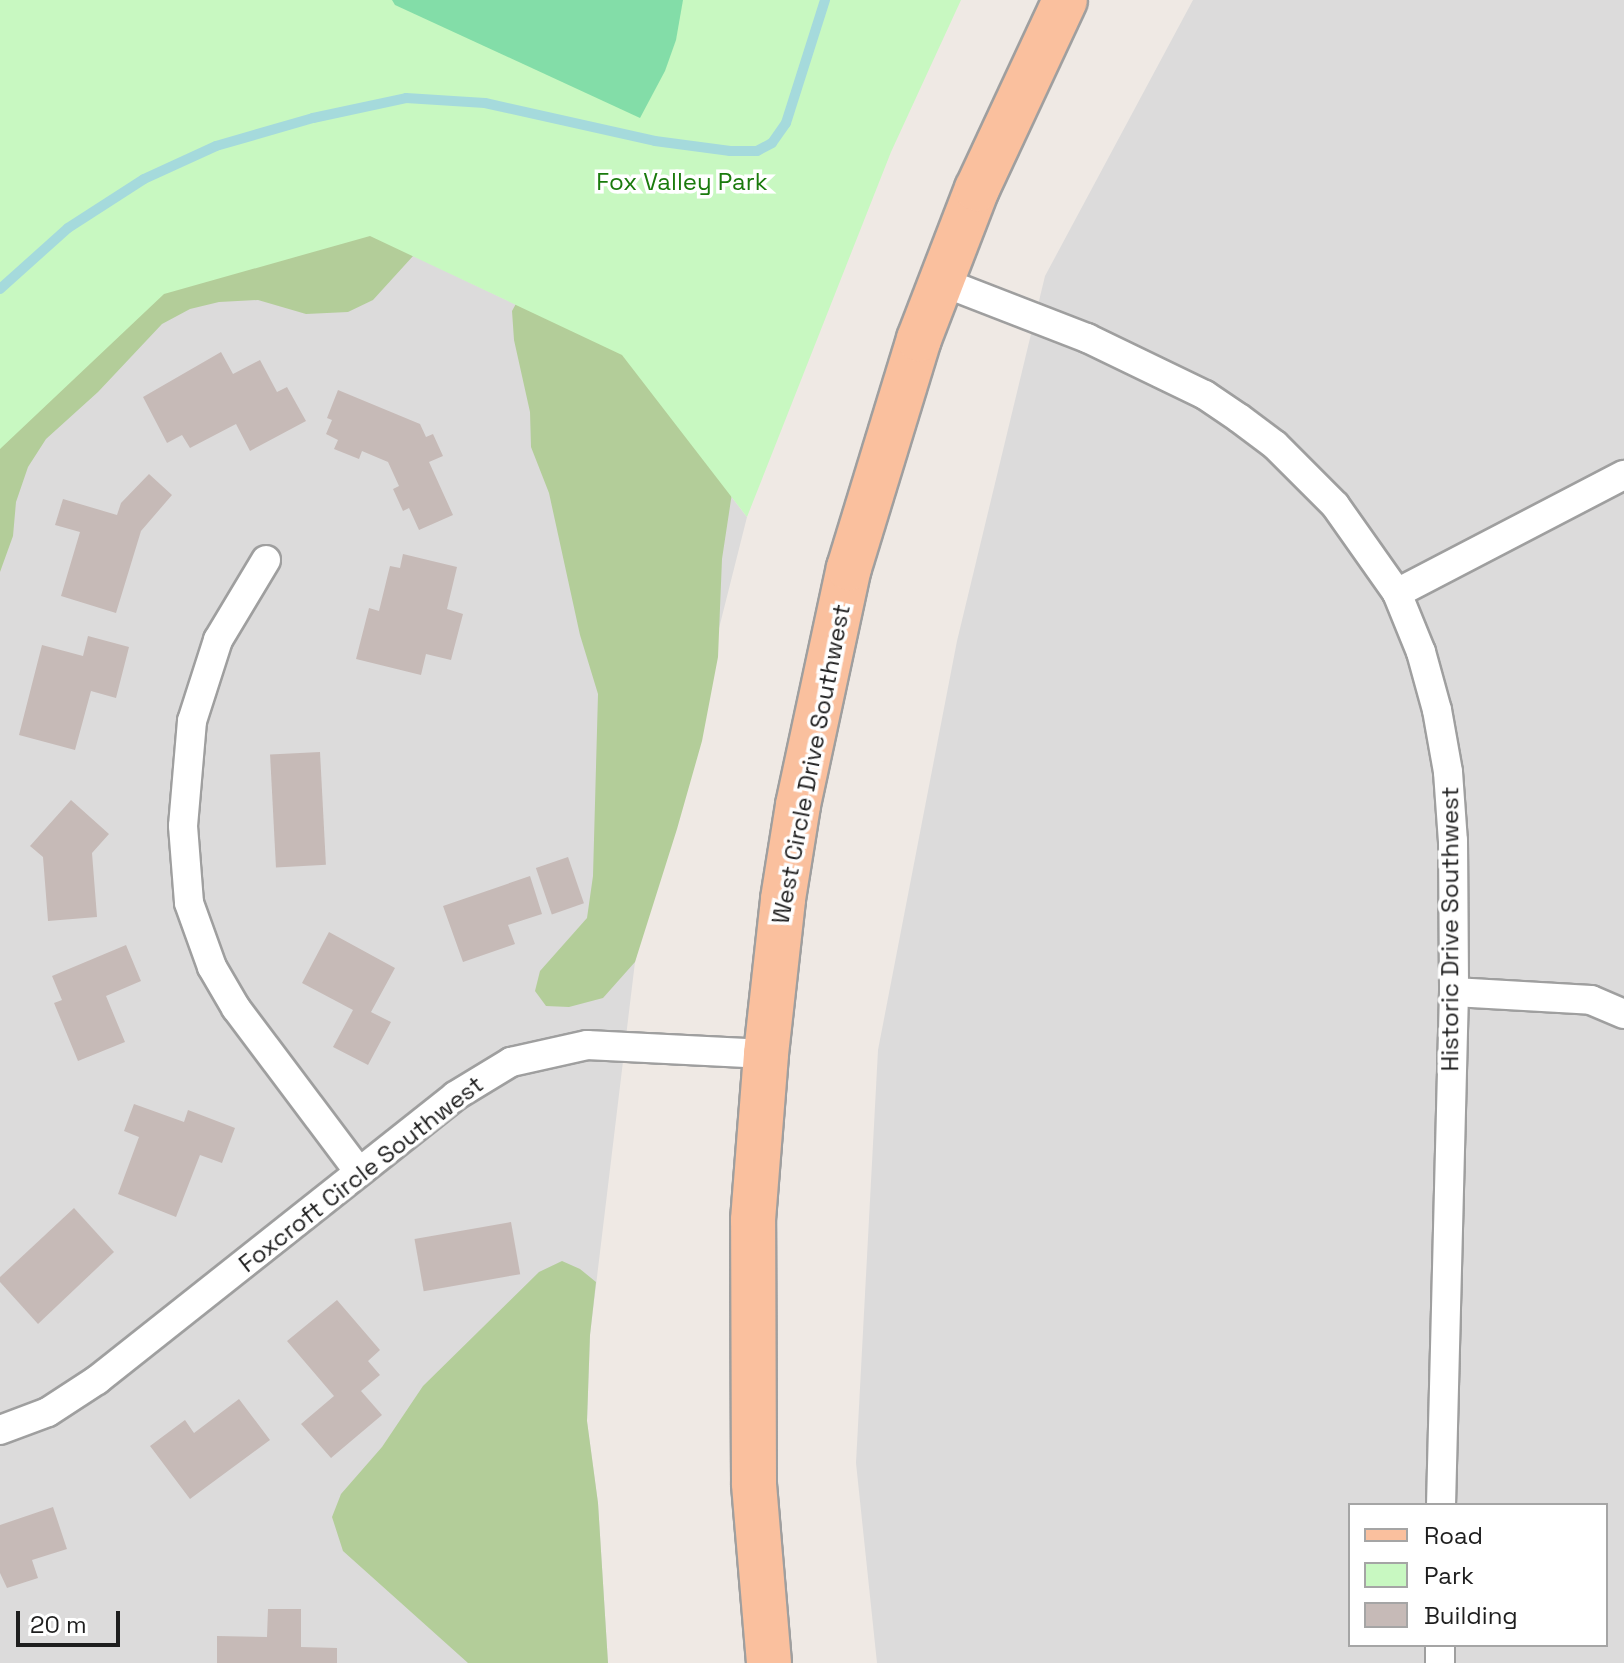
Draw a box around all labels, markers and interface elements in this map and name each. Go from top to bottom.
park label: Fox Valley Park [596,168,768,196]
street label: West Circle Drive Southwest [766,602,856,926]
street label: Historic Drive Southwest [1436,786,1464,1072]
street label: Foxcroft Circle Southwest [233,1070,489,1278]
legend [1348,1503,1608,1647]
text: Road [1424,1520,1483,1551]
text: Park [1424,1560,1474,1591]
scale bar [20,1595,124,1645]
text: Building [1424,1600,1518,1631]
text: 20 m [30,1609,87,1640]

